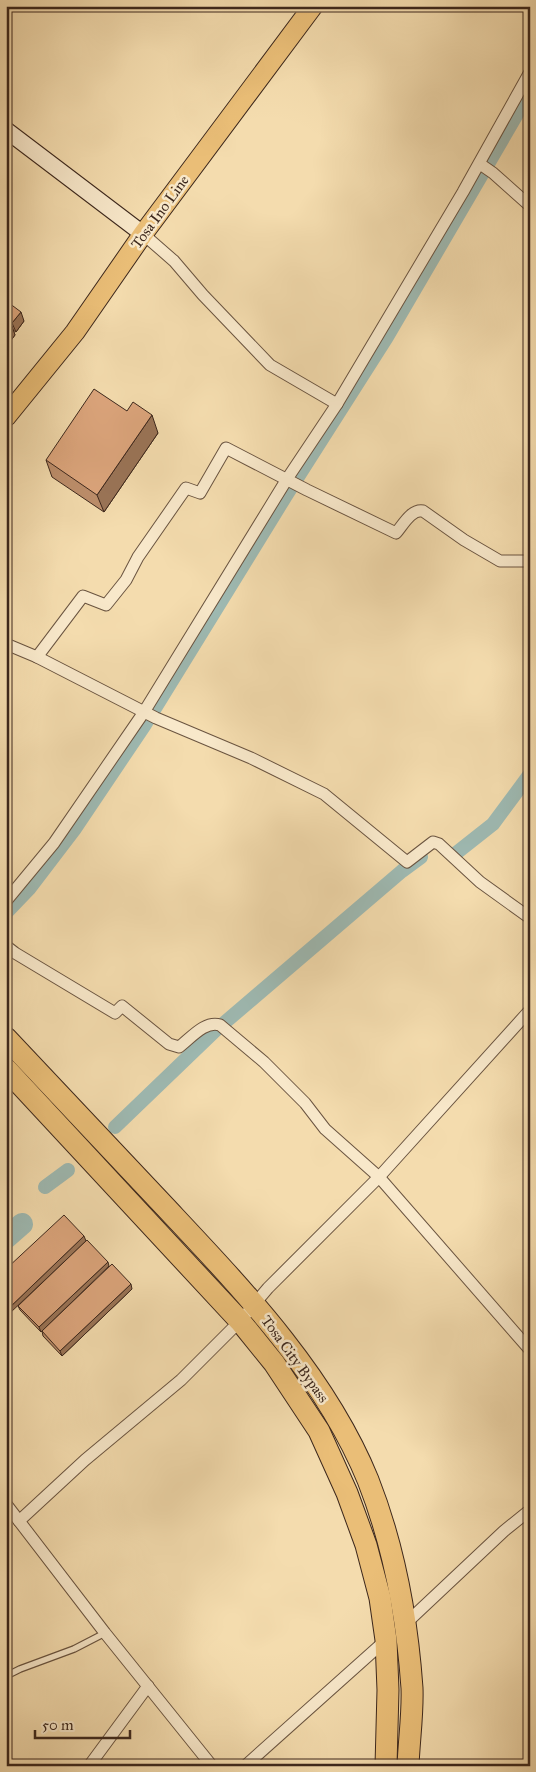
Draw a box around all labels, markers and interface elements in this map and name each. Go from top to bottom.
street label: Tosa Ino Line [127,172,193,252]
street label: Tosa City Bypass [257,1312,333,1406]
scale bar [35,1707,130,1739]
text: 50 m [42,1716,74,1734]

